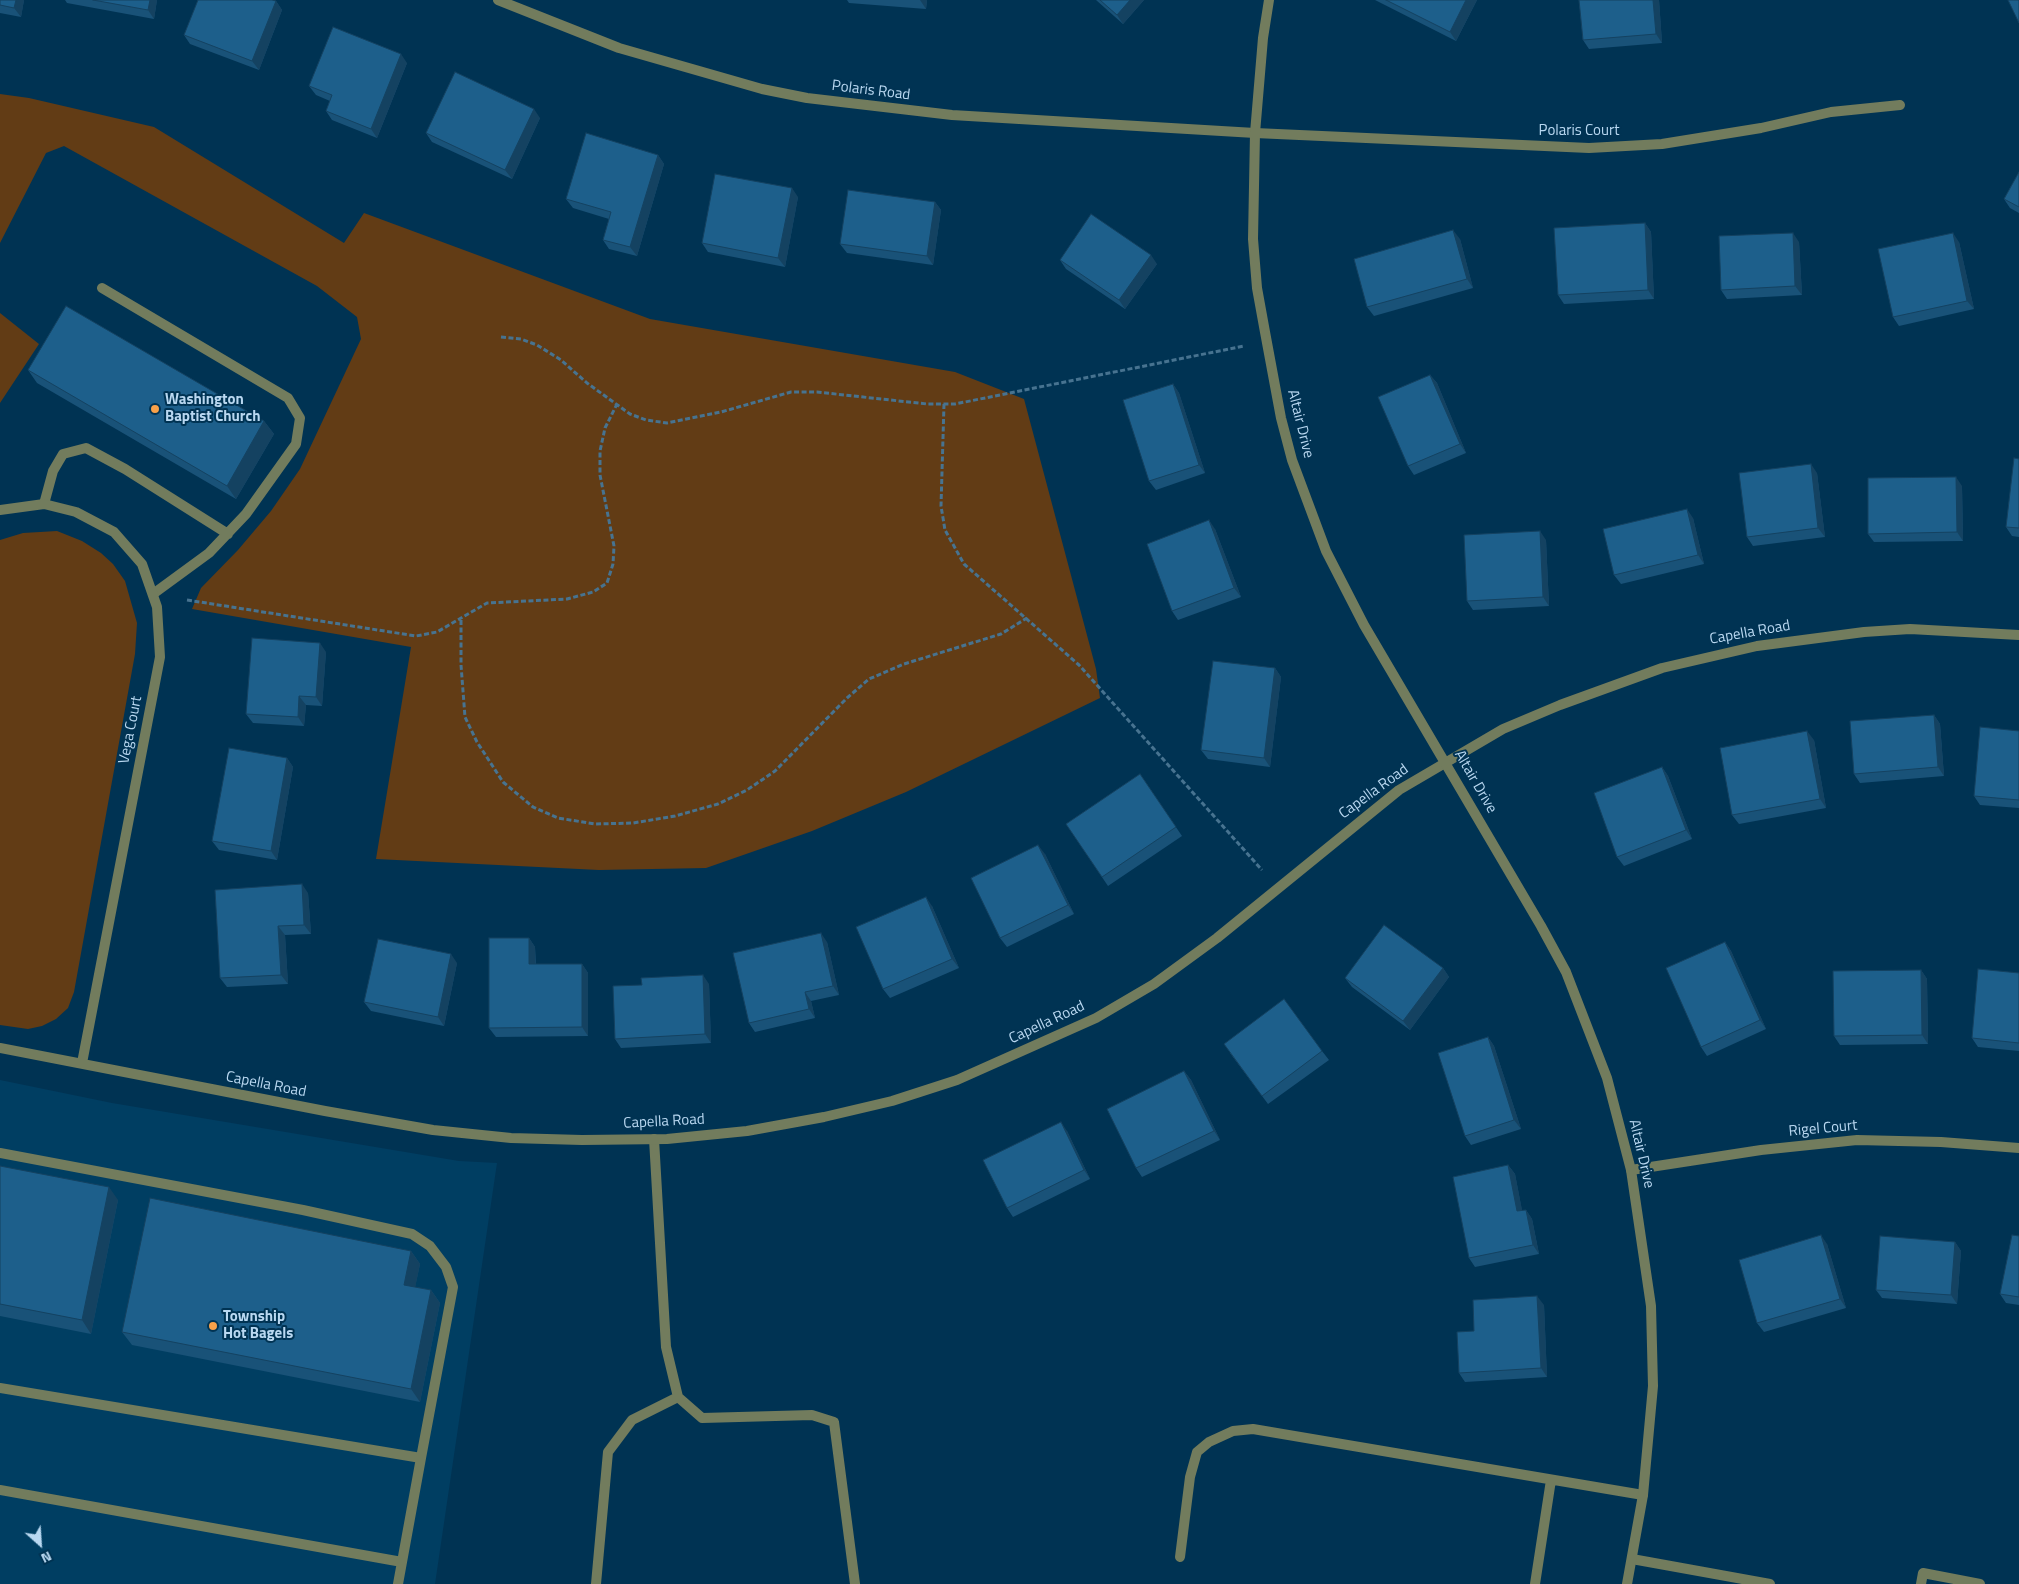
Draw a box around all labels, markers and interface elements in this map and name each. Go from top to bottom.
street label: Polaris Road [831,77,911,105]
street label: Polaris Court [1539,122,1619,140]
street label: Altair Drive [1283,388,1317,460]
place label: Washington Baptist Church [165,391,260,426]
marker: Washington Baptist Church [149,403,161,415]
street label: Capella Road [1708,617,1792,649]
street label: Vega Court [116,695,146,765]
street label: Altair Drive [1450,747,1500,817]
street label: Capella Road [1336,761,1412,823]
street label: Capella Road [1006,998,1088,1048]
street label: Capella Road [224,1068,308,1102]
street label: Capella Road [623,1111,705,1133]
street label: Rigel Court [1788,1117,1858,1141]
street label: Altair Drive [1624,1118,1658,1190]
place label: Township Hot Bagels [223,1308,293,1343]
marker: Township Hot Bagels [207,1320,219,1332]
north arrow [15,1519,65,1569]
text: N [38,1546,56,1569]

